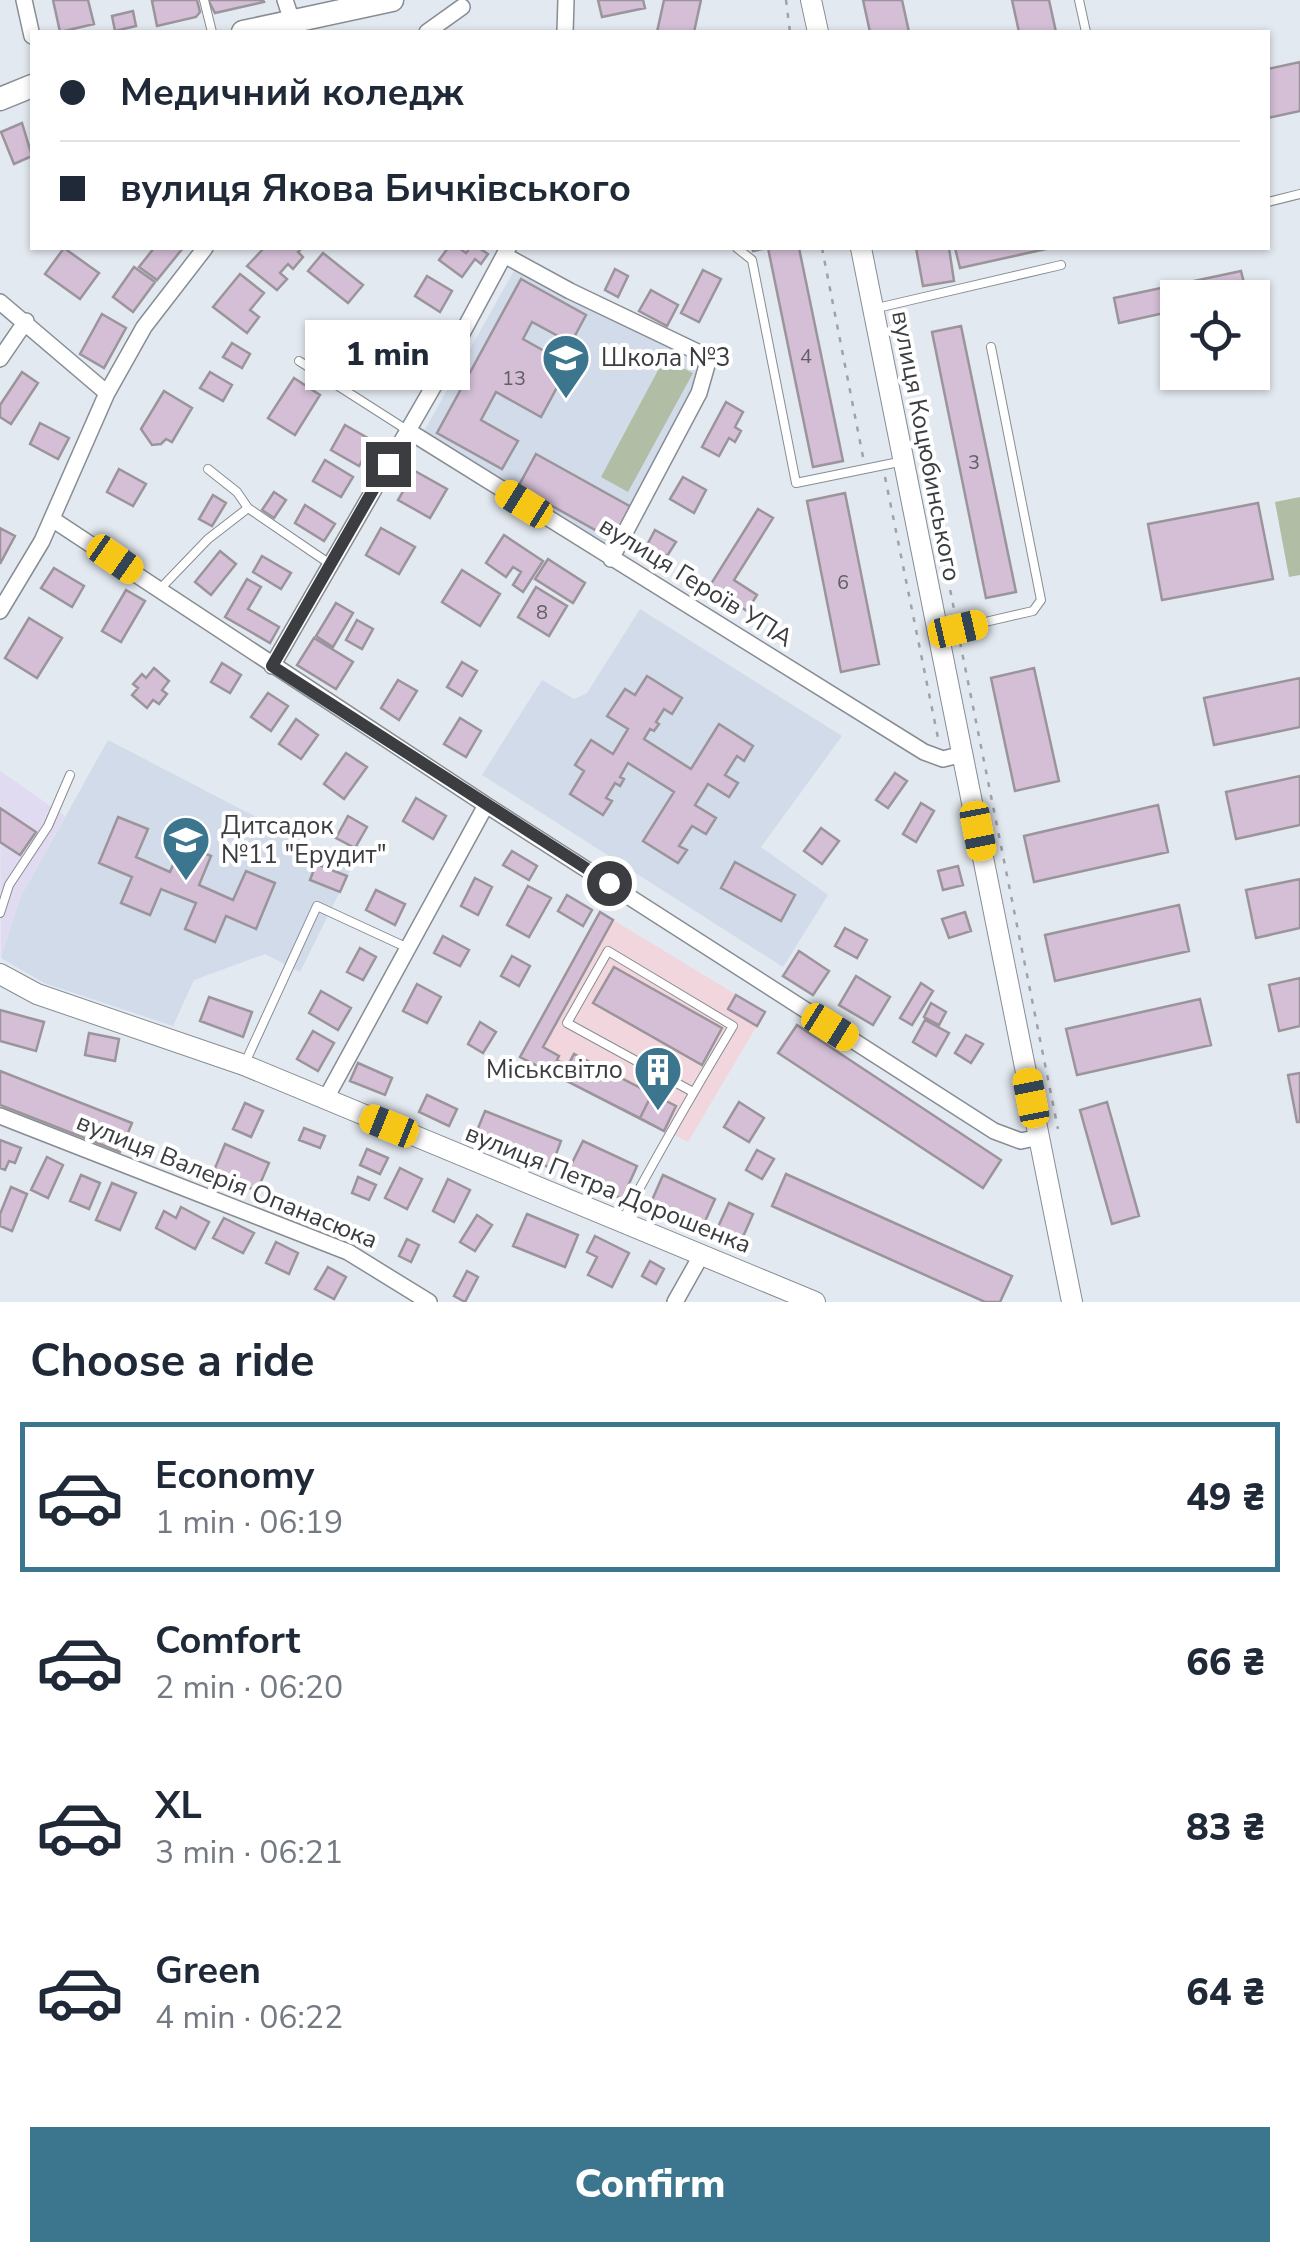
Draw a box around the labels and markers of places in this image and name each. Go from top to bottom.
school or university icon: Школа №3 [540,332,592,400]
place label: Школа №3 [601,341,731,375]
place label: Дитсадок №11 "Ерудит" [221,809,386,872]
school or university icon: Дитсадок №11 "Ерудит" [160,814,212,882]
building icon: Міськсвітло [632,1044,684,1112]
place label: Міськсвітло [486,1053,623,1087]

